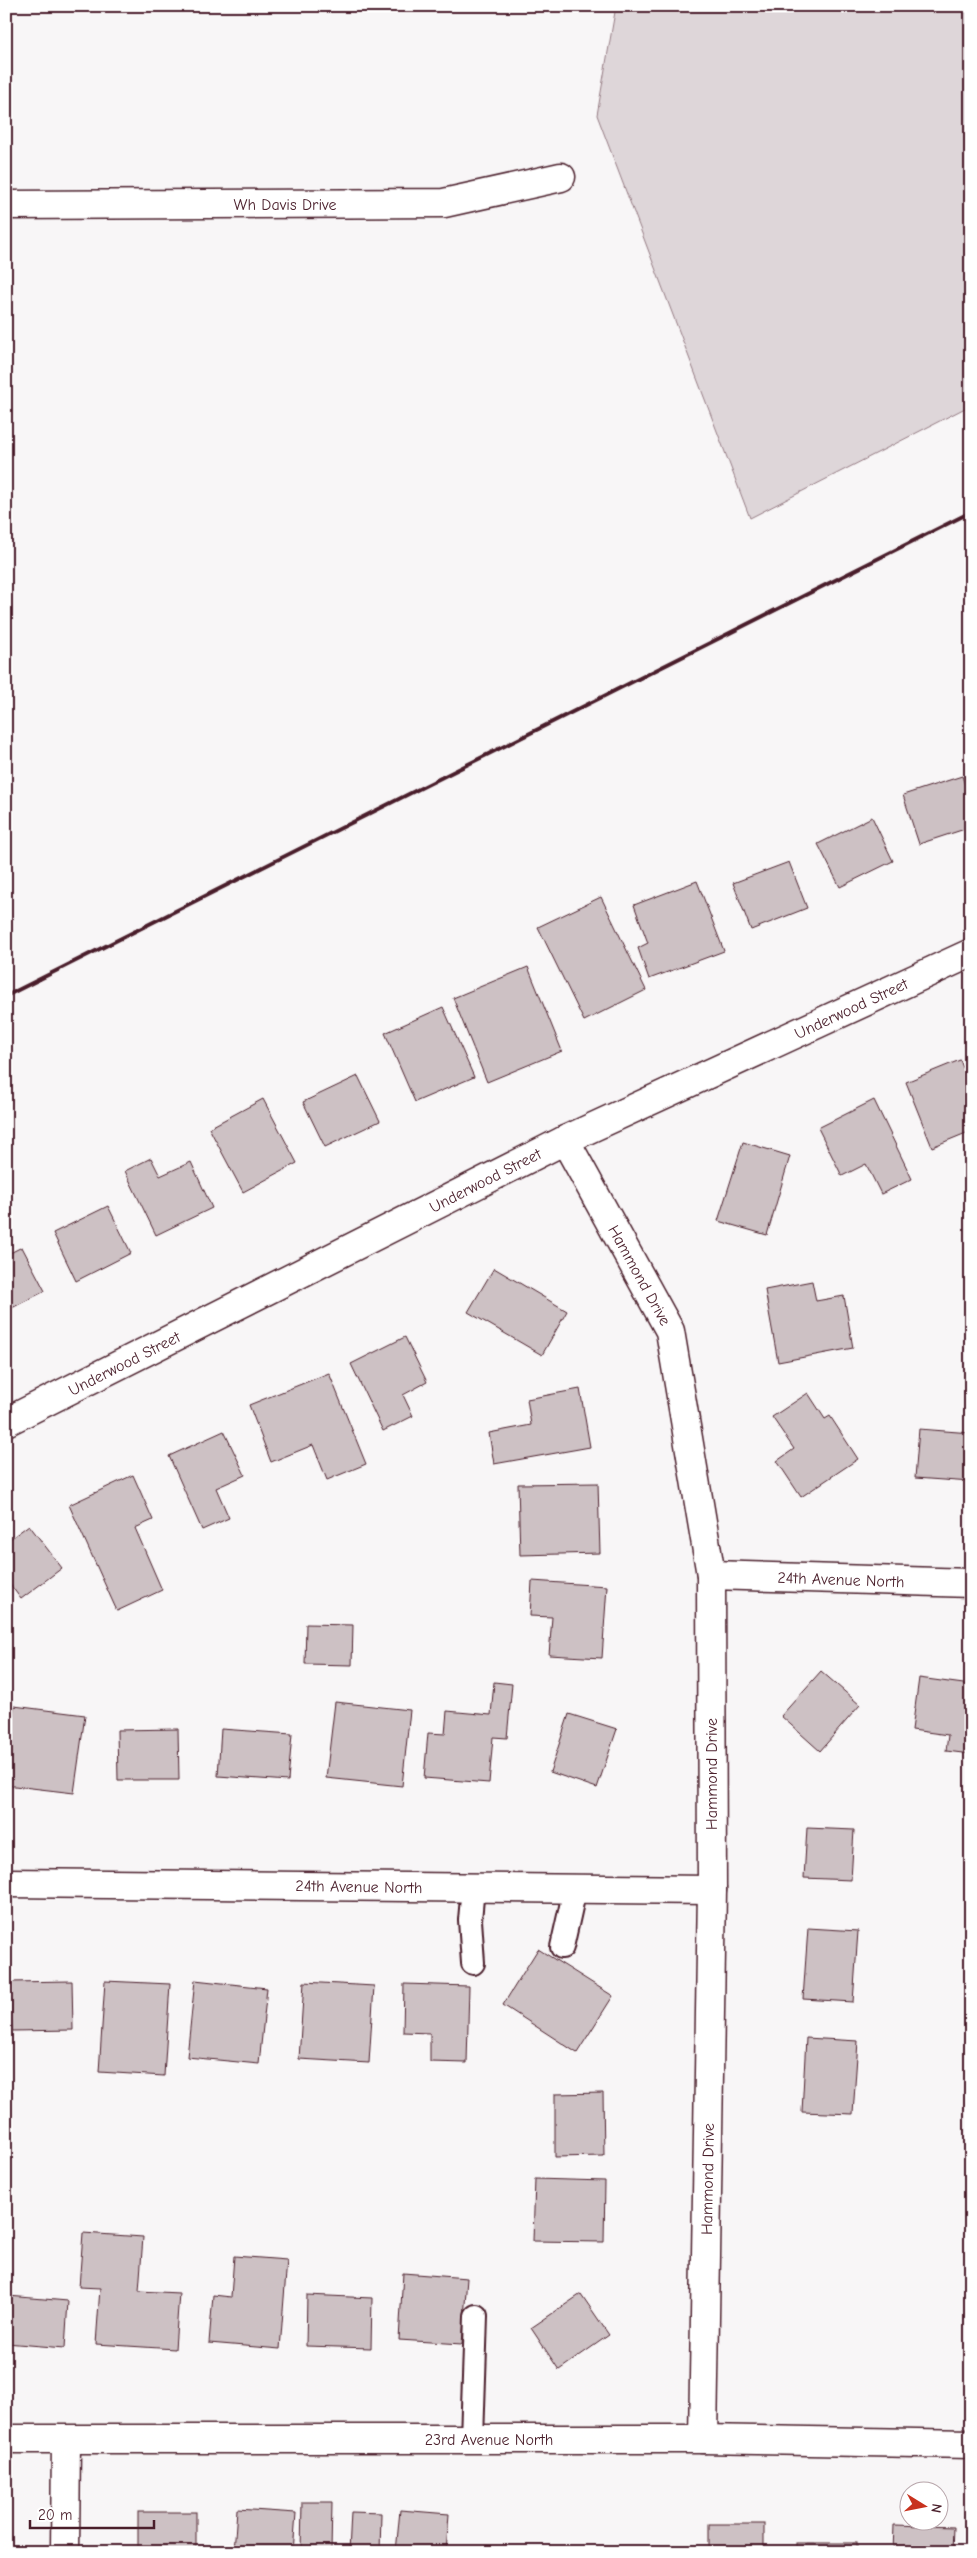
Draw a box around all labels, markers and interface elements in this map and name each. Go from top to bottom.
street label: Wh Davis Drive [234,196,336,214]
street label: Underwood Street [792,975,911,1043]
street label: Underwood Street [427,1145,545,1217]
street label: Hammond Drive [604,1222,674,1329]
street label: Underwood Street [66,1328,184,1400]
street label: 24th Avenue North [777,1569,905,1591]
street label: Hammond Drive [703,1718,721,1830]
street label: 24th Avenue North [295,1877,423,1897]
street label: Hammond Drive [698,2123,718,2235]
street label: 23rd Avenue North [425,2431,553,2449]
north arrow [900,2480,950,2530]
scale bar [30,2498,154,2530]
text: N [927,2502,945,2514]
text: 20 m [38,2506,72,2524]

